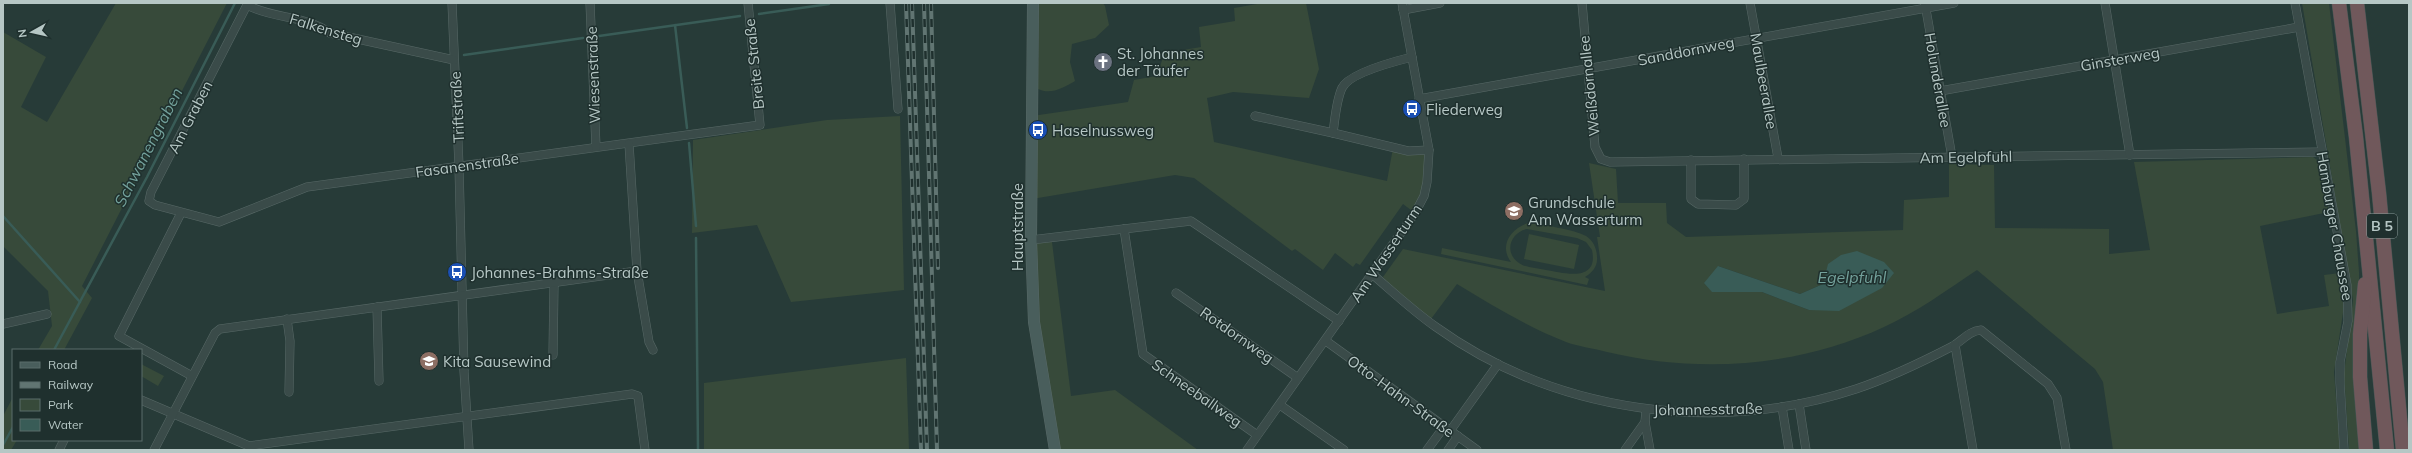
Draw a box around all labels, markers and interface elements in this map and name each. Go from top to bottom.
street label: Falkensteg [287,9,365,49]
north arrow [12,12,52,52]
street label: Breite Straße [740,18,768,110]
street label: Wiesenstraße [582,26,604,124]
text: N [15,28,30,38]
street label: Maulbeerallee [1746,31,1782,131]
street label: Holunderallee [1920,31,1956,129]
street label: Sanddornweg [1636,32,1736,70]
street label: Weißdornallee [1574,35,1604,137]
street label: Ginsterweg [2079,43,2161,75]
place label: St. Johannes der Täufer [1117,44,1204,80]
church icon: St. Johannes der Täufer [1092,51,1114,73]
street label: Triftstraße [446,71,468,143]
street label: Am Graben [164,77,216,157]
water label: Schwanengraben [109,84,187,210]
bus stop icon: Fliederweg [1401,98,1423,120]
place label: Fliederweg [1426,100,1503,119]
bus stop icon: Haselnussweg [1027,119,1049,141]
place label: Haselnussweg [1052,121,1154,140]
street label: Am Egelpfuhl [1920,147,2012,167]
street label: Fasanenstraße [414,148,520,182]
street label: Hamburger Chaussee [2313,150,2357,302]
street label: Hauptstraße [1008,183,1027,271]
place label: Grundschule Am Wasserturm [1528,193,1642,229]
street label: Am Wasserturm [1346,200,1426,306]
school or university icon: Grundschule Am Wasserturm [1503,200,1525,222]
road number: B 5 [2367,214,2397,238]
bus stop icon: Johannes-Brahms-Straße [446,261,468,283]
place label: Johannes-Brahms-Straße [471,263,649,282]
water label: Egelpfuhl [1818,267,1887,287]
street label: Rotdornweg [1196,303,1278,367]
legend [12,349,142,441]
school or university icon: Kita Sausewind [418,350,440,372]
street label: Otto-Hahn-Straße [1344,351,1458,441]
place label: Kita Sausewind [443,352,551,371]
street label: Schneeballweg [1148,355,1246,431]
text: Road [48,357,77,372]
text: Railway [48,377,94,392]
text: Park [48,397,74,412]
street label: Johannesstraße [1653,399,1763,419]
text: Water [48,417,84,432]

